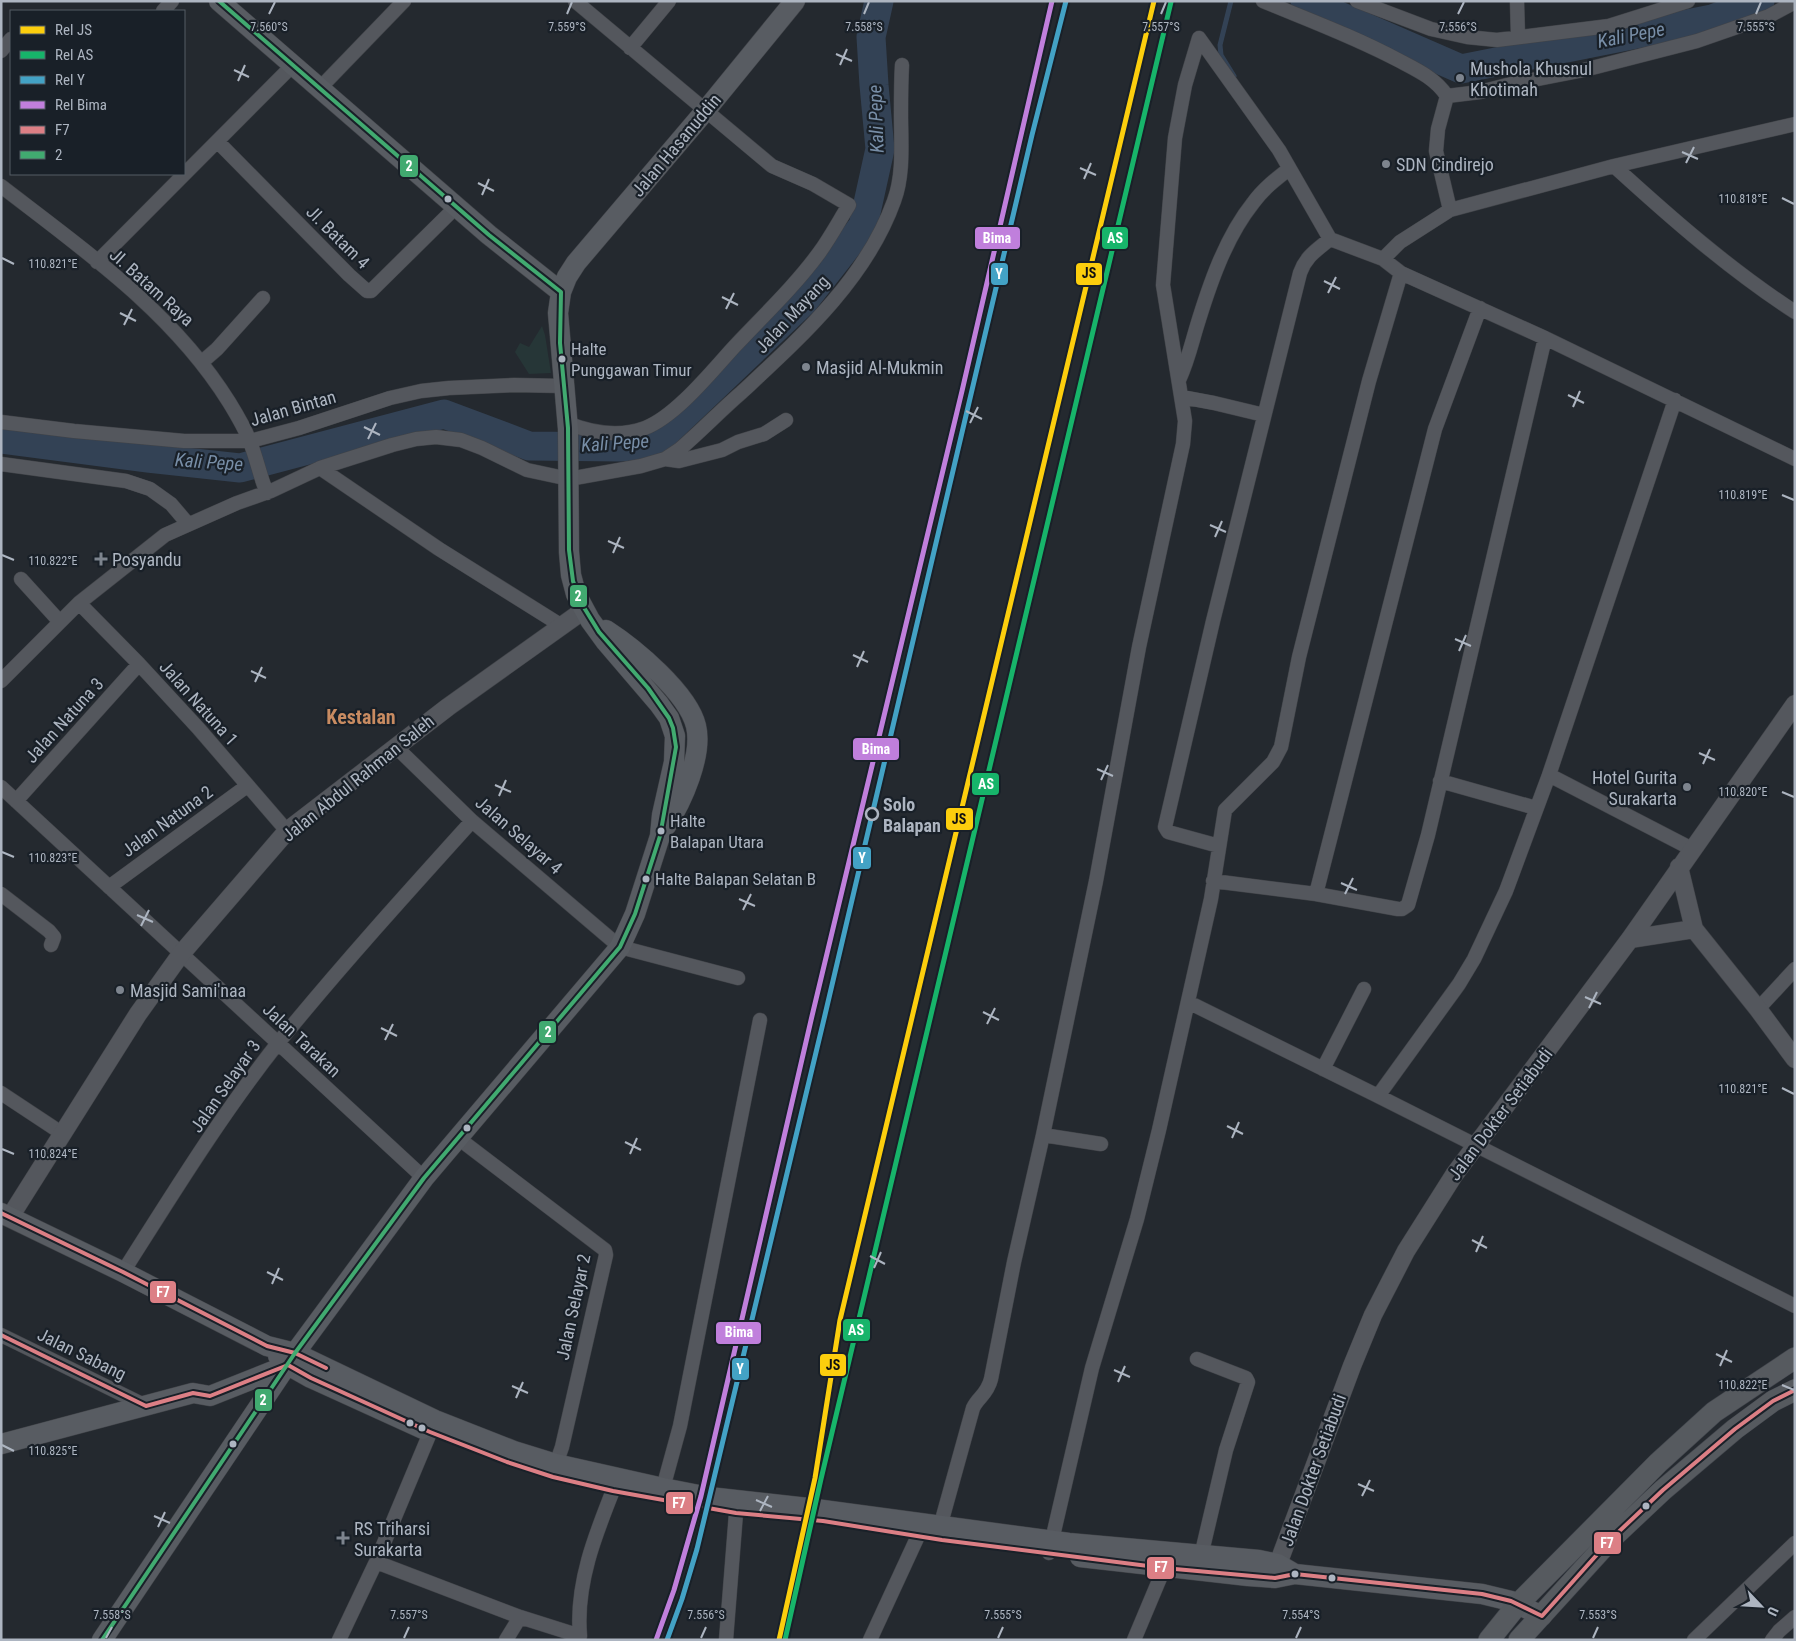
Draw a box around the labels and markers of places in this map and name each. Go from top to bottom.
place label: Mushola Khusnul Khotimah [1470,58,1592,100]
marker: Mushola Khusnul Khotimah [1454,72,1466,84]
place label: SDN Cindirejo [1396,154,1494,175]
marker: SDN Cindirejo [1380,158,1392,170]
unlabelled marker [443,194,453,204]
place label: Halte Punggawan Timur [571,339,692,380]
marker: Halte Punggawan Timur [557,354,567,364]
place label: Masjid Al-Mukmin [816,357,943,378]
marker: Masjid Al-Mukmin [800,361,812,373]
place label: Posyandu [112,549,181,570]
marker: Posyandu [94,552,108,566]
place label: Hotel Gurita Surakarta [1592,767,1677,809]
marker: Hotel Gurita Surakarta [1681,781,1693,793]
place label: Solo Balapan [883,794,941,836]
marker: Solo Balapan [865,807,879,821]
place label: Halte Balapan Utara [670,811,764,852]
marker: Halte Balapan Utara [656,826,666,836]
place label: Halte Balapan Selatan B [655,869,816,889]
marker: Halte Balapan Selatan B [641,874,651,884]
place label: Masjid Sami'naa [130,980,246,1001]
marker: Masjid Sami'naa [114,984,126,996]
unlabelled marker [462,1123,472,1133]
unlabelled marker [405,1418,415,1428]
unlabelled marker [417,1423,427,1433]
unlabelled marker [228,1439,238,1449]
unlabelled marker [1641,1501,1651,1511]
place label: RS Triharsi Surakarta [354,1518,430,1560]
marker: RS Triharsi Surakarta [336,1531,350,1545]
unlabelled marker [1290,1569,1300,1579]
unlabelled marker [1327,1573,1337,1583]

